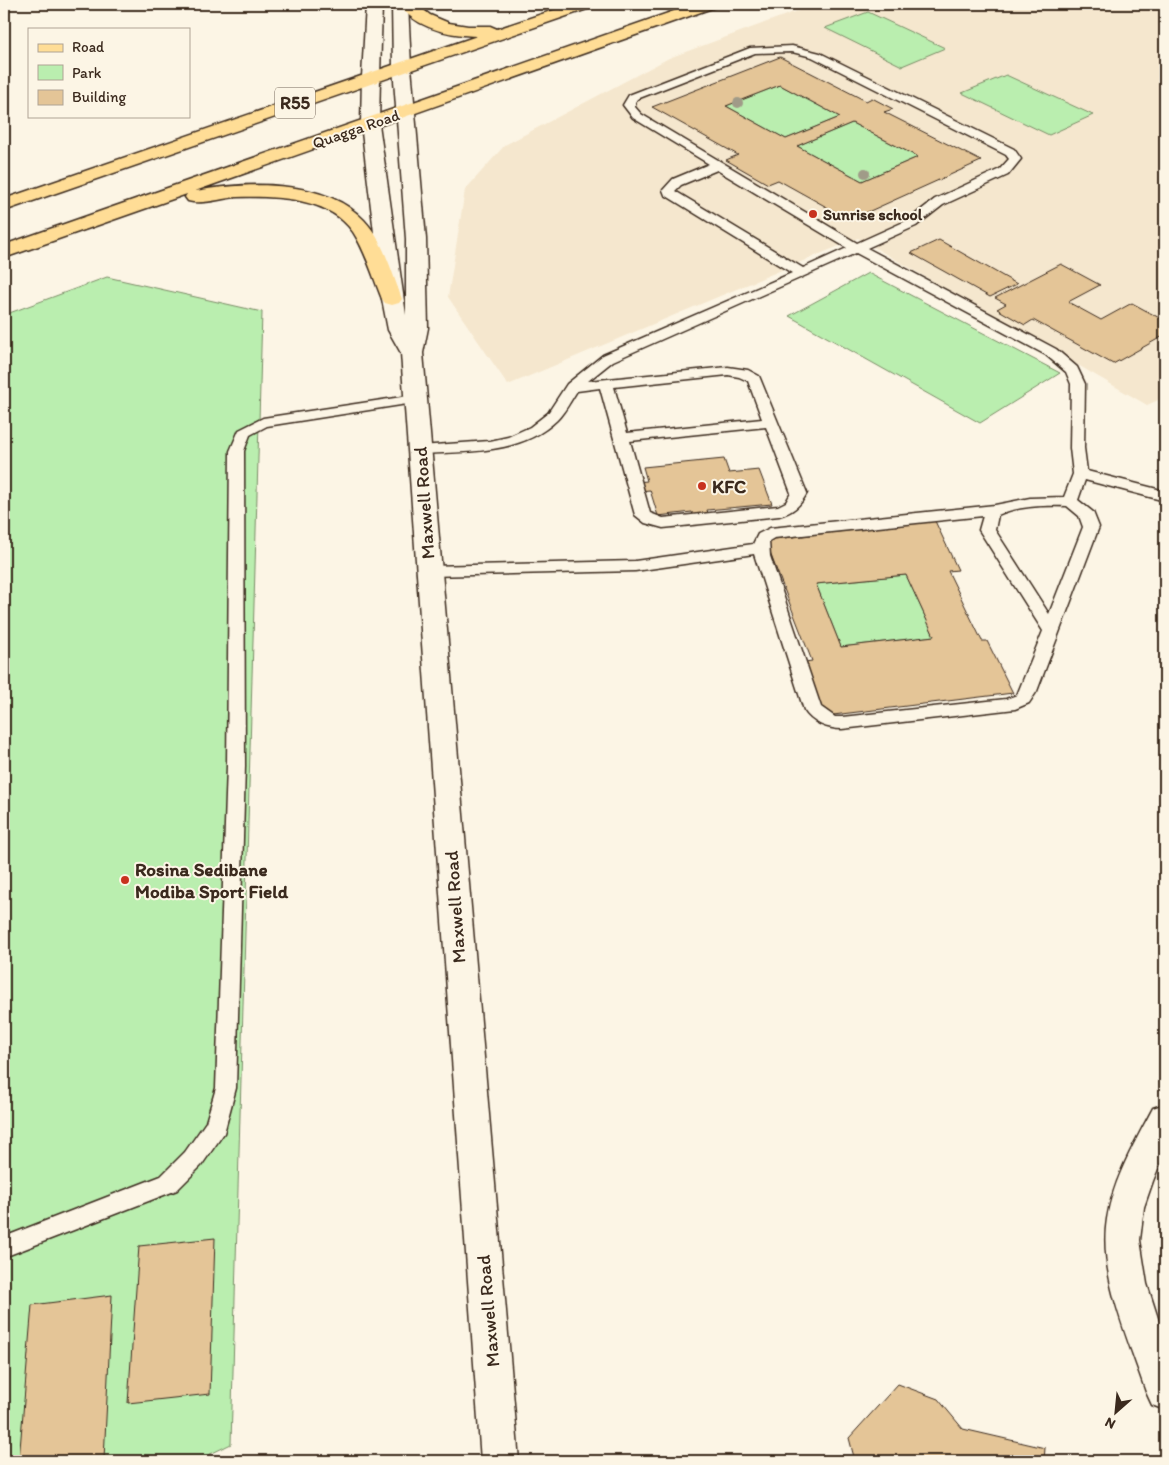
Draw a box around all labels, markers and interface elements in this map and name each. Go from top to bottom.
legend [28,28,190,118]
text: Road [72,38,105,56]
text: Park [72,64,102,82]
text: Building [72,88,126,106]
road number: R55 [275,88,315,119]
street label: Quagga Road [310,105,402,153]
place label: Sunrise school [823,205,923,224]
marker: Sunrise school [807,208,819,220]
street label: Maxwell Road [409,446,439,560]
place label: KFC [712,475,746,498]
marker: KFC [696,480,708,492]
street label: Maxwell Road [440,850,470,964]
place label: Rosina Sedibane Modiba Sport Field [135,858,289,903]
marker: Rosina Sedibane Modiba Sport Field [119,874,131,886]
street label: Maxwell Road [472,1254,504,1368]
north arrow [1092,1388,1142,1438]
text: N [1102,1413,1118,1433]

